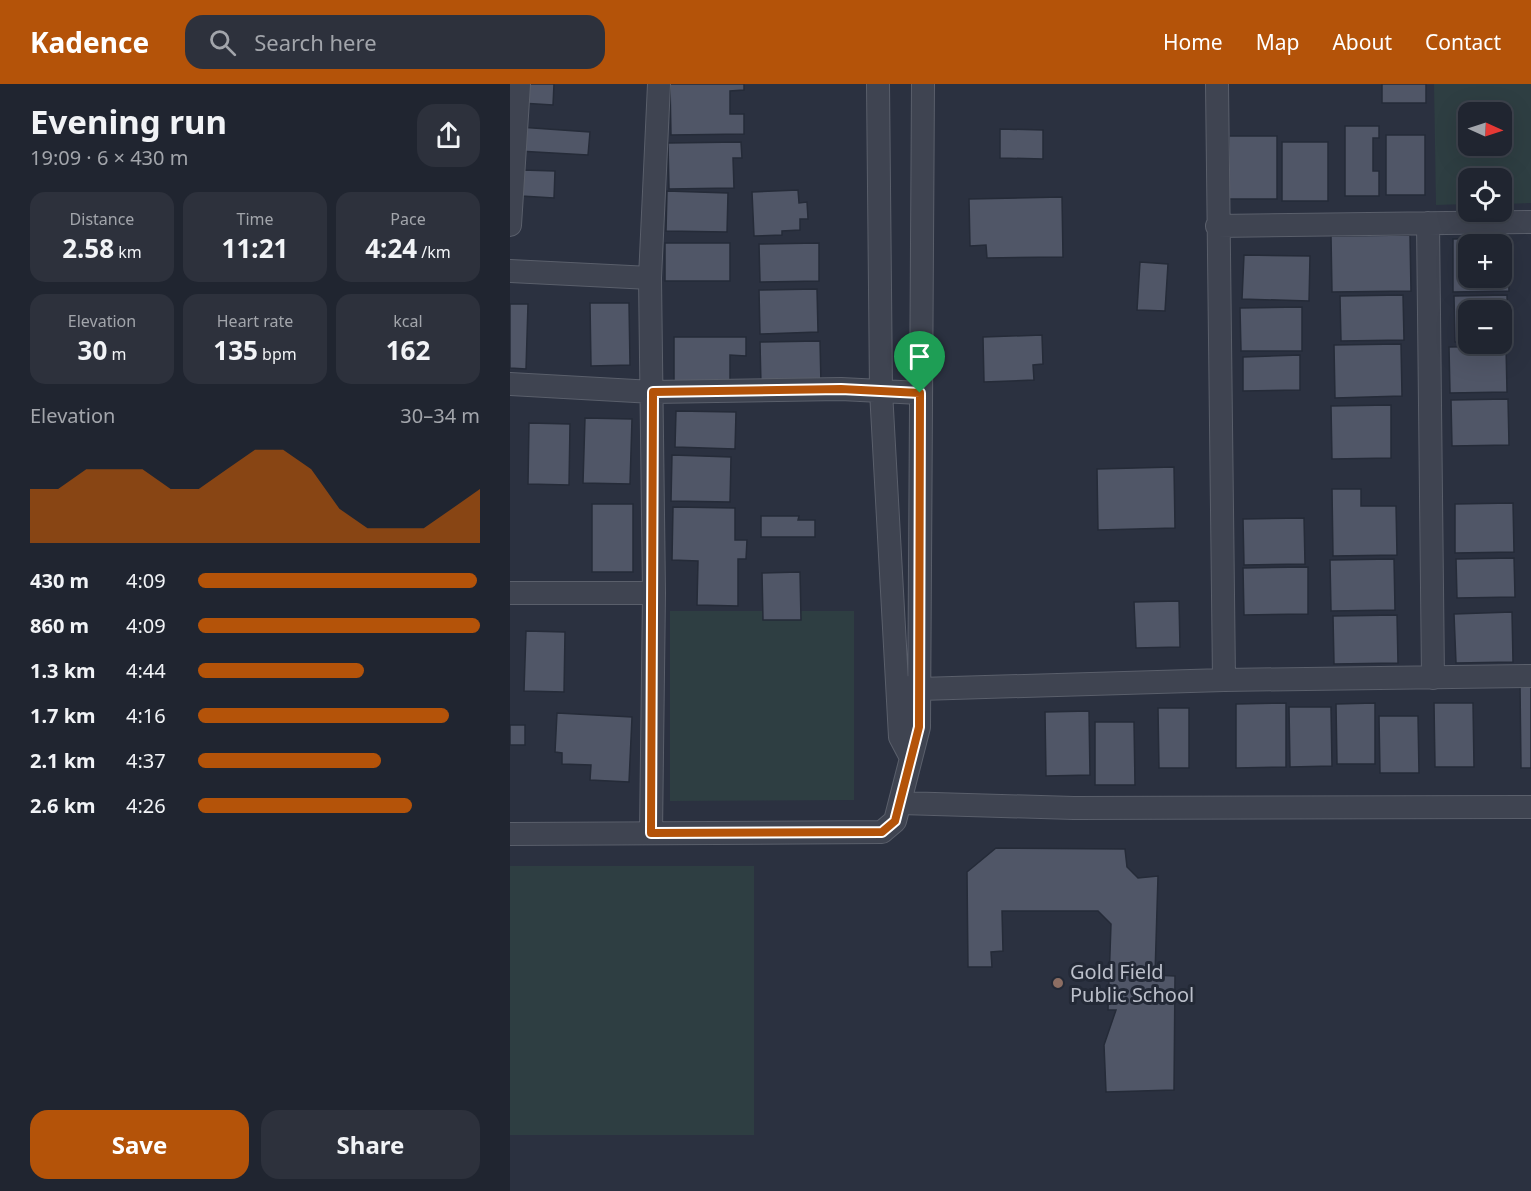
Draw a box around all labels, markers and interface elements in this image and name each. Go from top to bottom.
search box [185,15,605,69]
text: Kadence [30,23,149,61]
icon: search [206,26,239,59]
text: Search here [254,27,377,57]
text: Home [1163,28,1223,56]
text: Map [1256,28,1299,56]
text: About [1332,28,1392,56]
text: Contact [1425,28,1501,56]
text: Evening run [30,99,227,144]
north arrow [1458,102,1512,156]
map controls [1458,102,1512,354]
button: share [417,104,480,167]
text: 19:09 · 6 × 430 m [30,144,188,171]
button: locate [1458,168,1512,222]
text: Distance [70,208,134,230]
text: Time [236,208,274,230]
text: Pace [390,208,426,230]
text: 2.58 [62,230,114,266]
text: 11:21 [222,230,288,266]
text: 4:24 [365,230,417,266]
button: + [1458,234,1512,288]
text: km [114,241,142,263]
text: /km [417,241,451,263]
button: − [1458,300,1512,354]
text: Elevation [68,310,136,332]
text: Heart rate [217,310,293,332]
text: kcal [393,310,423,332]
pin [894,331,945,393]
text: 30 [78,332,107,368]
text: 135 [213,332,258,368]
text: 162 [386,332,430,368]
icon: arrive [903,340,936,373]
text: m [107,343,126,365]
text: bpm [258,343,297,365]
text: Elevation [30,402,115,429]
text: 30–34 m [400,402,480,429]
text: 430 m [30,567,89,594]
text: 4:09 [126,567,166,594]
text: 860 m [30,612,89,639]
text: 4:09 [126,612,166,639]
text: 1.3 km [30,657,96,684]
text: 4:44 [126,657,166,684]
text: 1.7 km [30,702,96,729]
text: 4:16 [126,702,166,729]
text: 2.1 km [30,747,96,774]
text: 4:37 [126,747,166,774]
text: 2.6 km [30,792,96,819]
text: 4:26 [126,792,166,819]
place label: Gold Field Public School [1070,958,1194,1008]
marker: Gold Field Public School [1051,976,1065,990]
button: Save [30,1110,249,1179]
button: Share [261,1110,480,1179]

